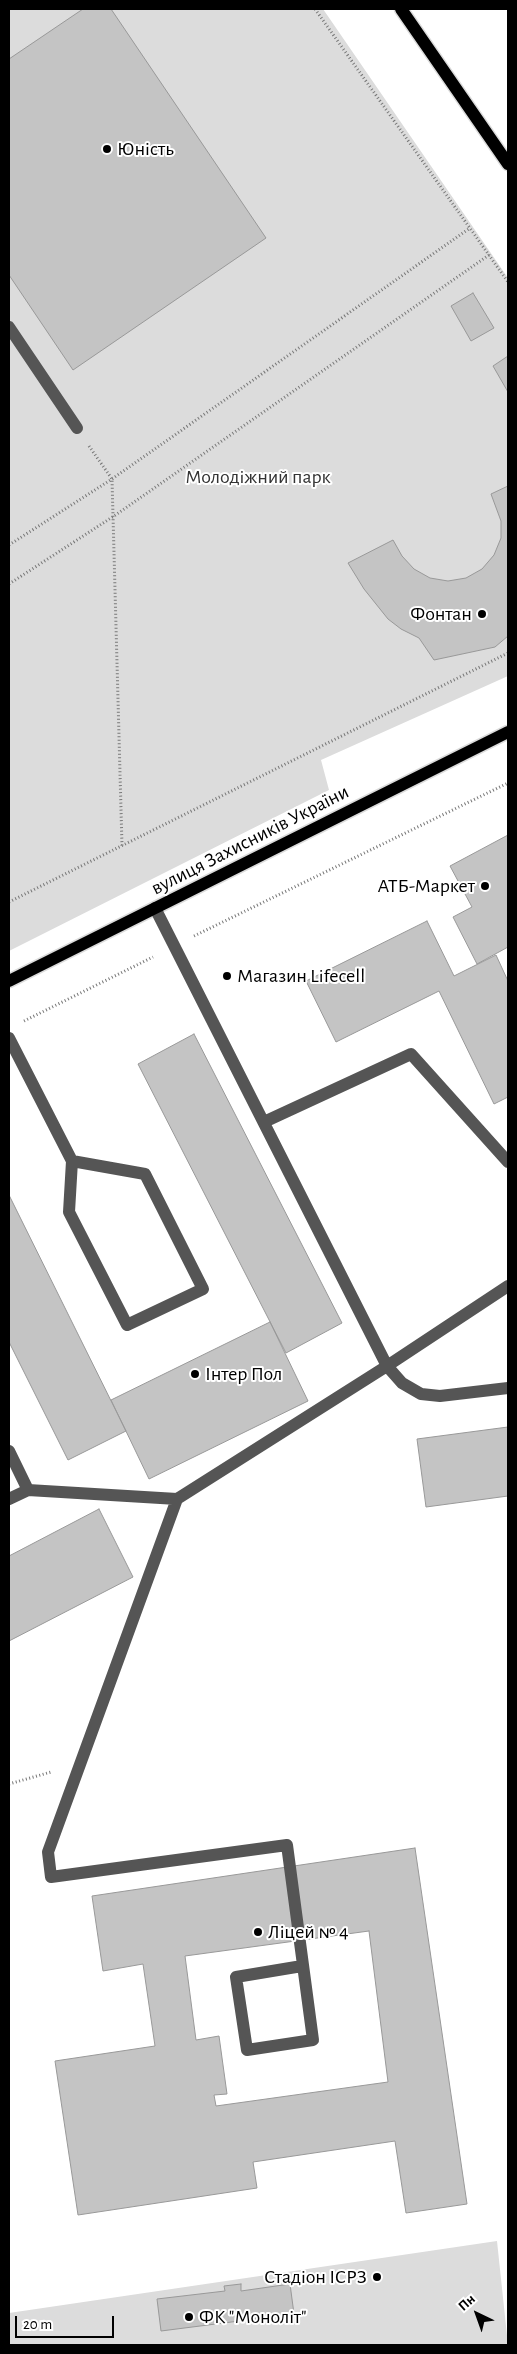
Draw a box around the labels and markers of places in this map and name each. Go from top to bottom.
place label: Юність [117,137,174,161]
marker: Юність [101,143,113,155]
place label: Фонтан [410,602,472,626]
marker: Фонтан [476,608,488,620]
place label: АТБ-Маркет [377,874,475,898]
marker: АТБ-Маркет [479,880,491,892]
place label: Магазин Lifecell [237,964,365,988]
marker: Магазин Lifecell [221,970,233,982]
place label: Інтер Пол [205,1362,282,1386]
marker: Інтер Пол [189,1368,201,1380]
place label: Ліцей № 4 [268,1920,349,1944]
marker: Ліцей № 4 [252,1926,264,1938]
place label: Стадіон ІСРЗ [264,2265,367,2289]
marker: Стадіон ІСРЗ [371,2271,383,2283]
place label: ФК "Моноліт" [199,2305,307,2329]
marker: ФК "Моноліт" [183,2311,195,2323]

